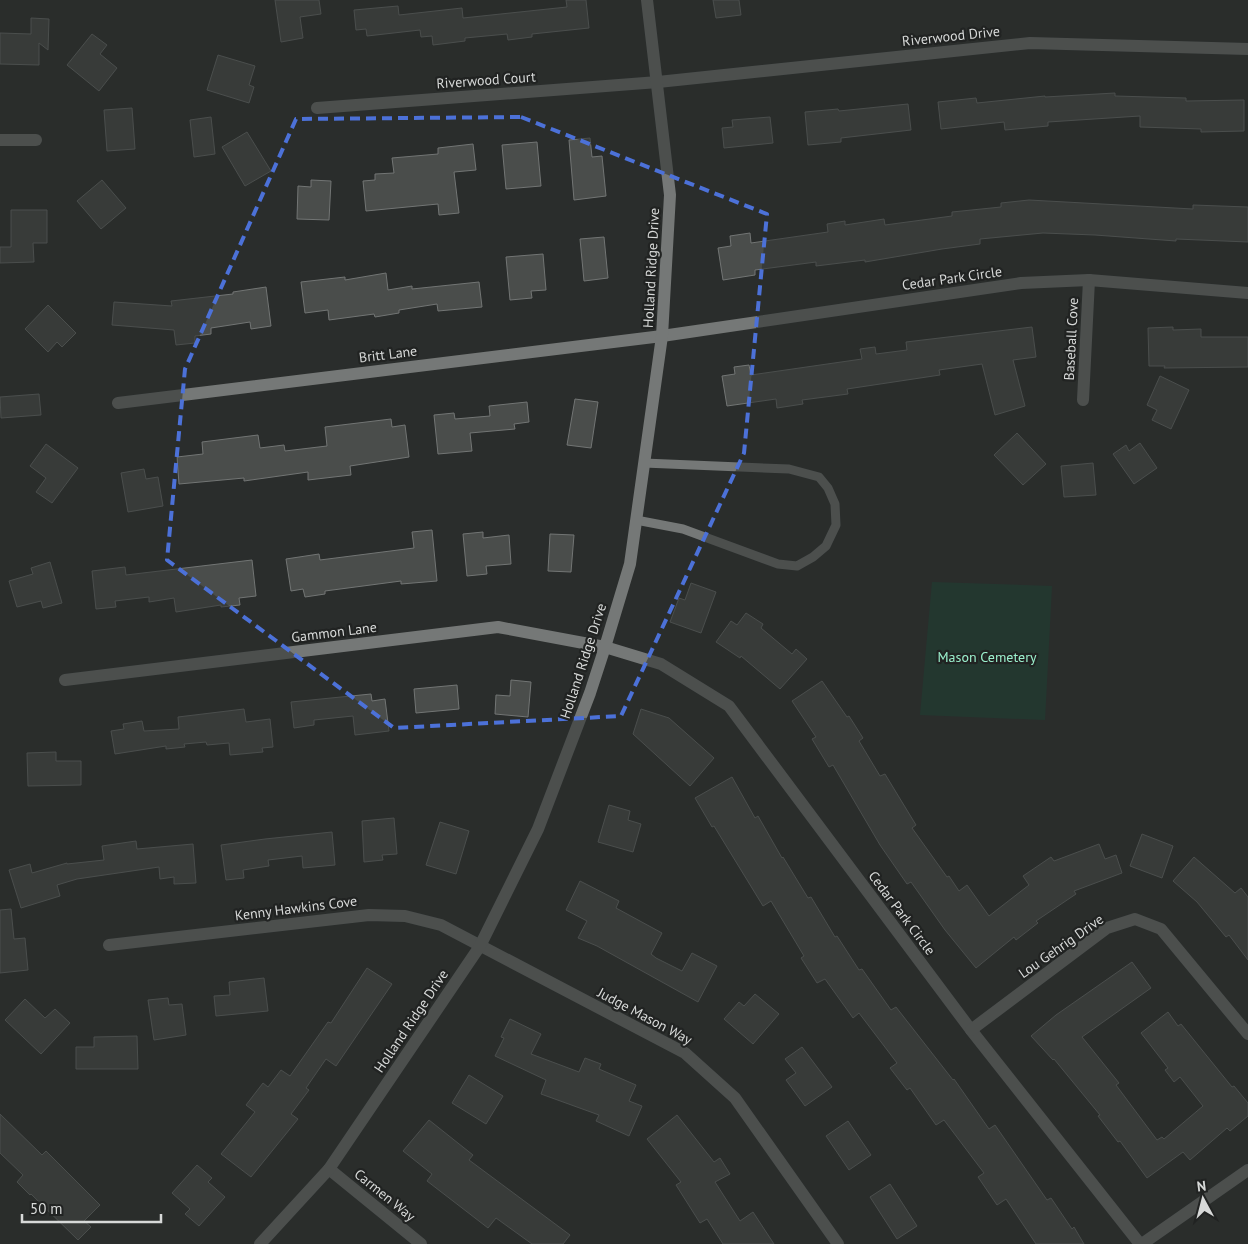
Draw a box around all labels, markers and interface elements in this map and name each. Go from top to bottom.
street label: Riverwood Drive [901,22,1001,50]
street label: Riverwood Court [436,68,536,92]
street label: Holland Ridge Drive [639,207,663,329]
street label: Cedar Park Circle [901,262,1003,294]
street label: Baseball Cove [1060,297,1082,381]
street label: Britt Lane [358,341,418,367]
street label: Holland Ridge Drive [556,601,610,721]
street label: Gammon Lane [290,618,378,646]
park label: Mason Cemetery [938,648,1037,666]
street label: Cedar Park Circle [865,867,939,959]
street label: Kenny Hawkins Cove [234,892,358,924]
street label: Lou Gehrig Drive [1015,910,1107,982]
street label: Holland Ridge Drive [370,966,452,1076]
street label: Judge Mason Way [594,983,696,1049]
street label: Carmen Way [351,1165,420,1225]
north arrow [1178,1174,1228,1224]
text: N [1196,1177,1207,1196]
scale bar [22,1192,161,1224]
text: 50 m [30,1199,63,1218]

